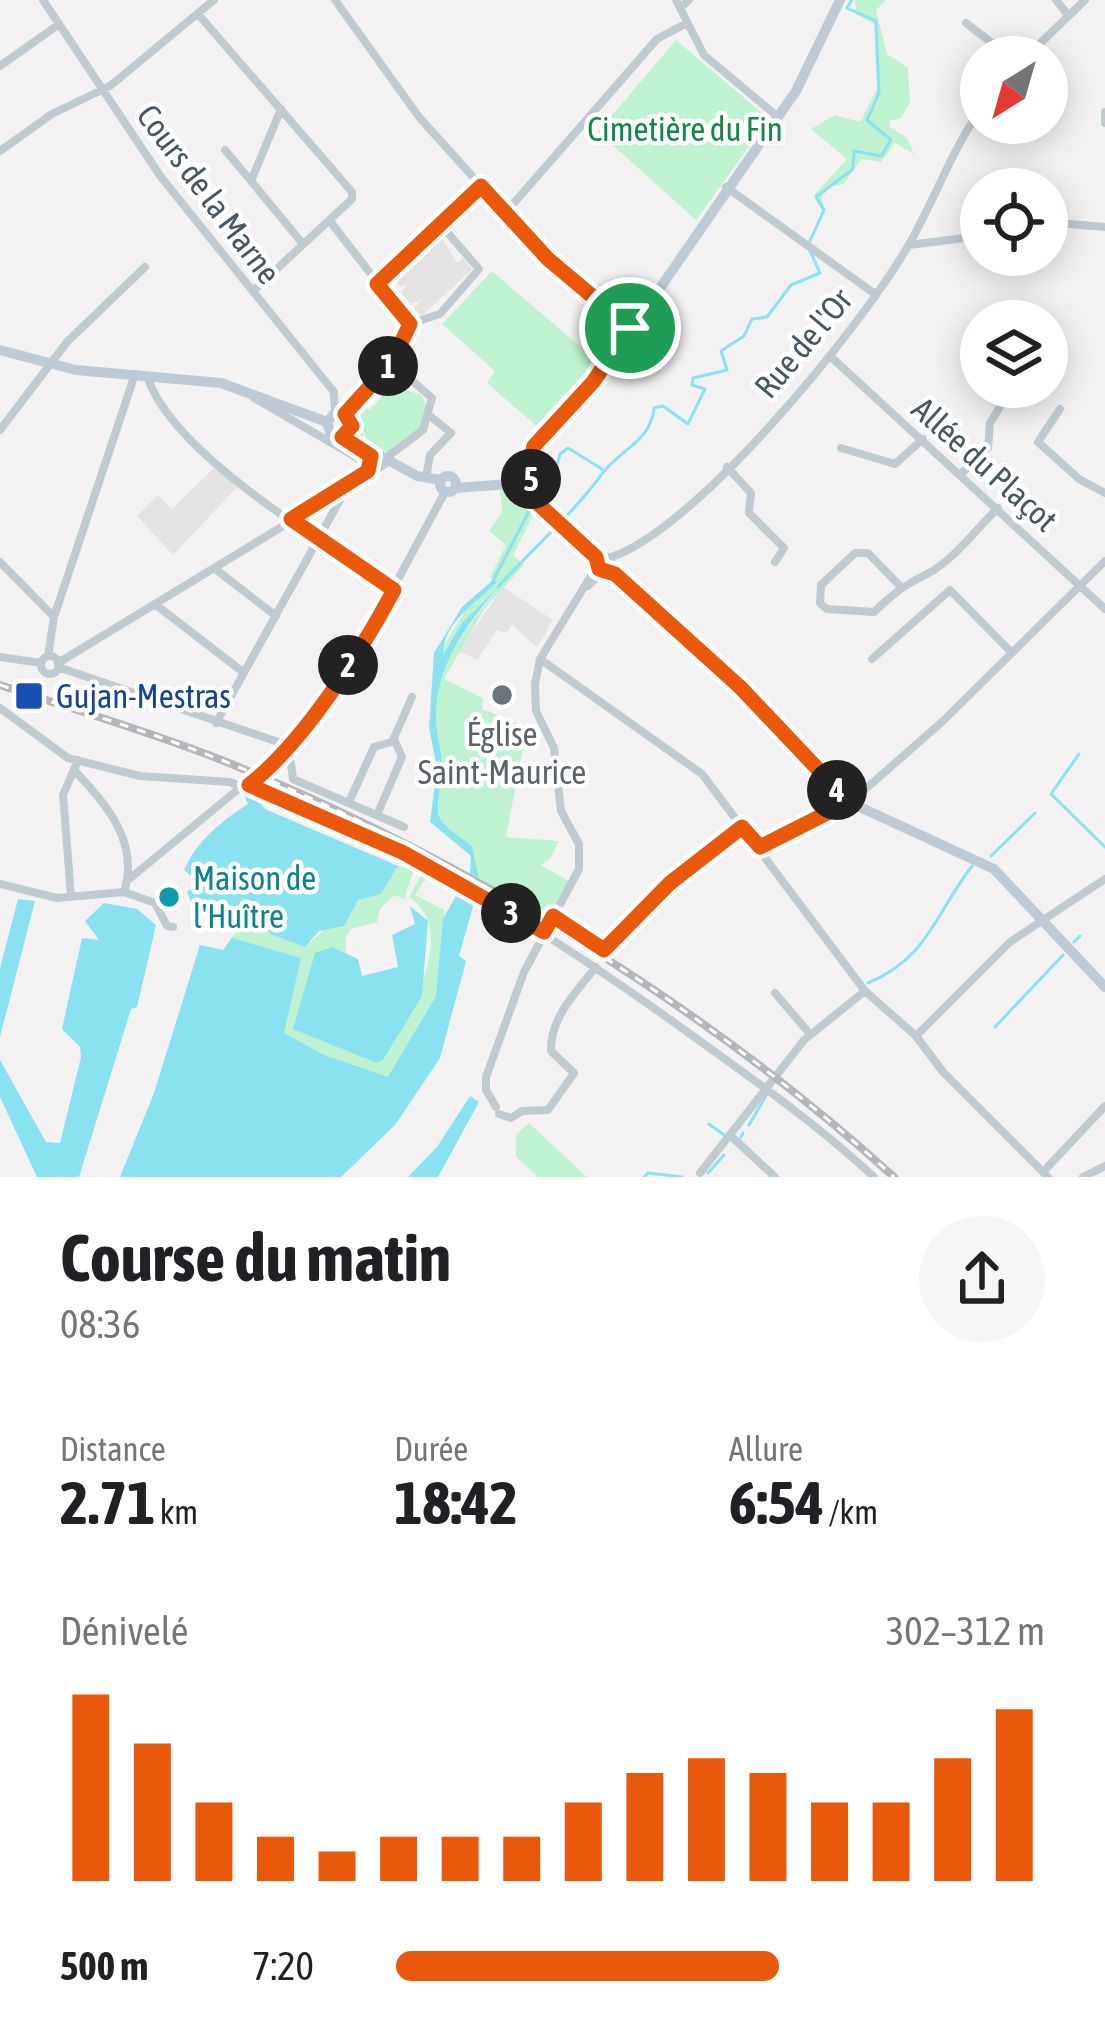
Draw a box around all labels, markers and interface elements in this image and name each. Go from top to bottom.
north arrow [960,36,1068,144]
map controls [960,36,1068,408]
street label: Cours de la Marne [129,97,289,291]
park label: Cimetière du Fin [587,110,783,148]
button: locate [960,168,1068,276]
pin [579,277,681,379]
street label: Rue de l'Or [747,280,860,405]
icon: arrive [597,295,663,361]
button: layers [960,300,1068,408]
pin: 1 [358,336,418,396]
text: 1 [380,347,396,385]
street label: Allée du Plaçot [905,389,1065,539]
pin: 5 [501,449,561,509]
text: 5 [523,460,539,498]
pin: 2 [318,635,378,695]
text: 2 [340,646,356,684]
place label: Gujan-Mestras [56,677,231,715]
marker: Gujan-Mestras [13,680,45,712]
marker: Église Saint-Maurice [489,682,515,708]
place label: Église Saint-Maurice [418,715,586,791]
pin: 4 [807,760,867,820]
text: 4 [829,771,845,809]
place label: Maison de l'Huître [193,859,316,935]
pin: 3 [481,883,541,943]
marker: Maison de l'Huître [156,884,182,910]
text: 3 [503,894,519,932]
button: share [919,1216,1045,1342]
text: Course du matin [60,1219,451,1295]
text: 08:36 [60,1302,140,1346]
text: Distance [60,1430,166,1468]
text: Durée [394,1430,468,1468]
text: Allure [729,1430,803,1468]
text: 2.71 [60,1468,155,1537]
text: 18:42 [394,1468,518,1537]
text: 6:54 [729,1468,824,1537]
text: km [155,1493,198,1531]
text: /km [824,1493,878,1531]
text: Dénivelé [60,1609,188,1653]
text: 302–312 m [886,1609,1045,1653]
text: 500 m [60,1944,148,1988]
text: 7:20 [252,1944,314,1988]

